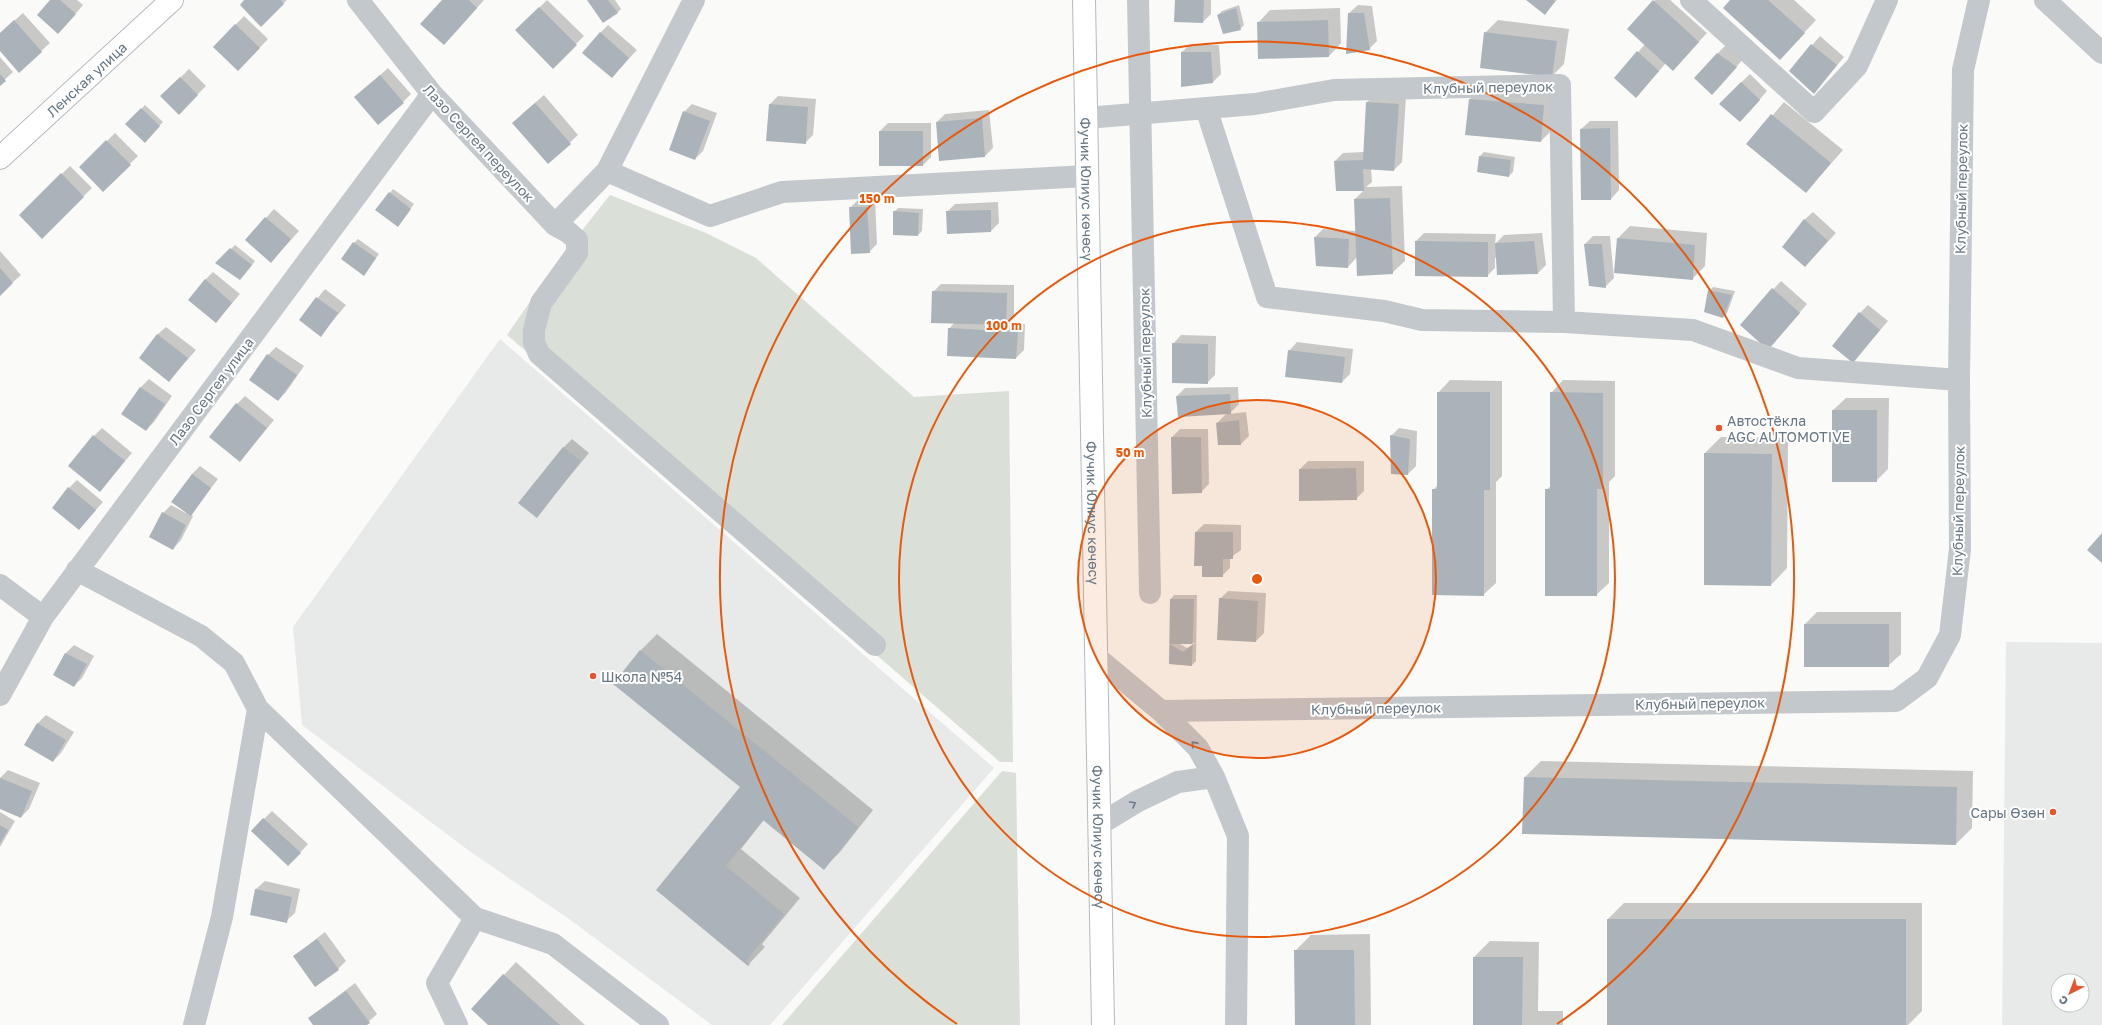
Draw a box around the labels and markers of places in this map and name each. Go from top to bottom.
place label: Автостёкла AGC AUTOMOTIVE [1727,412,1850,445]
marker: Автостёкла AGC AUTOMOTIVE [1714,423,1724,433]
centre of rings [1250,572,1264,586]
place label: Школа №54 [601,668,682,685]
marker: Школа №54 [588,671,598,681]
place label: Сары Өзөн [1971,804,2045,821]
marker: Сары Өзөн [2048,807,2058,817]

